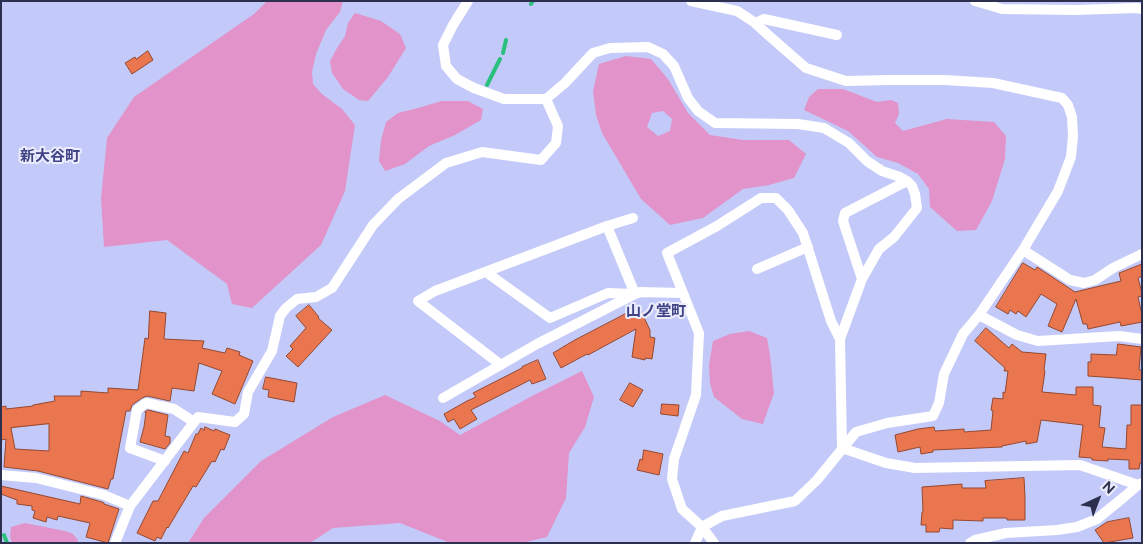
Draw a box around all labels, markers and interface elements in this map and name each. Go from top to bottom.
district label: 新大谷町 [20,148,80,166]
district label: 山ノ堂町 [626,303,686,321]
north arrow [1073,474,1123,524]
text: N [1099,478,1118,498]

